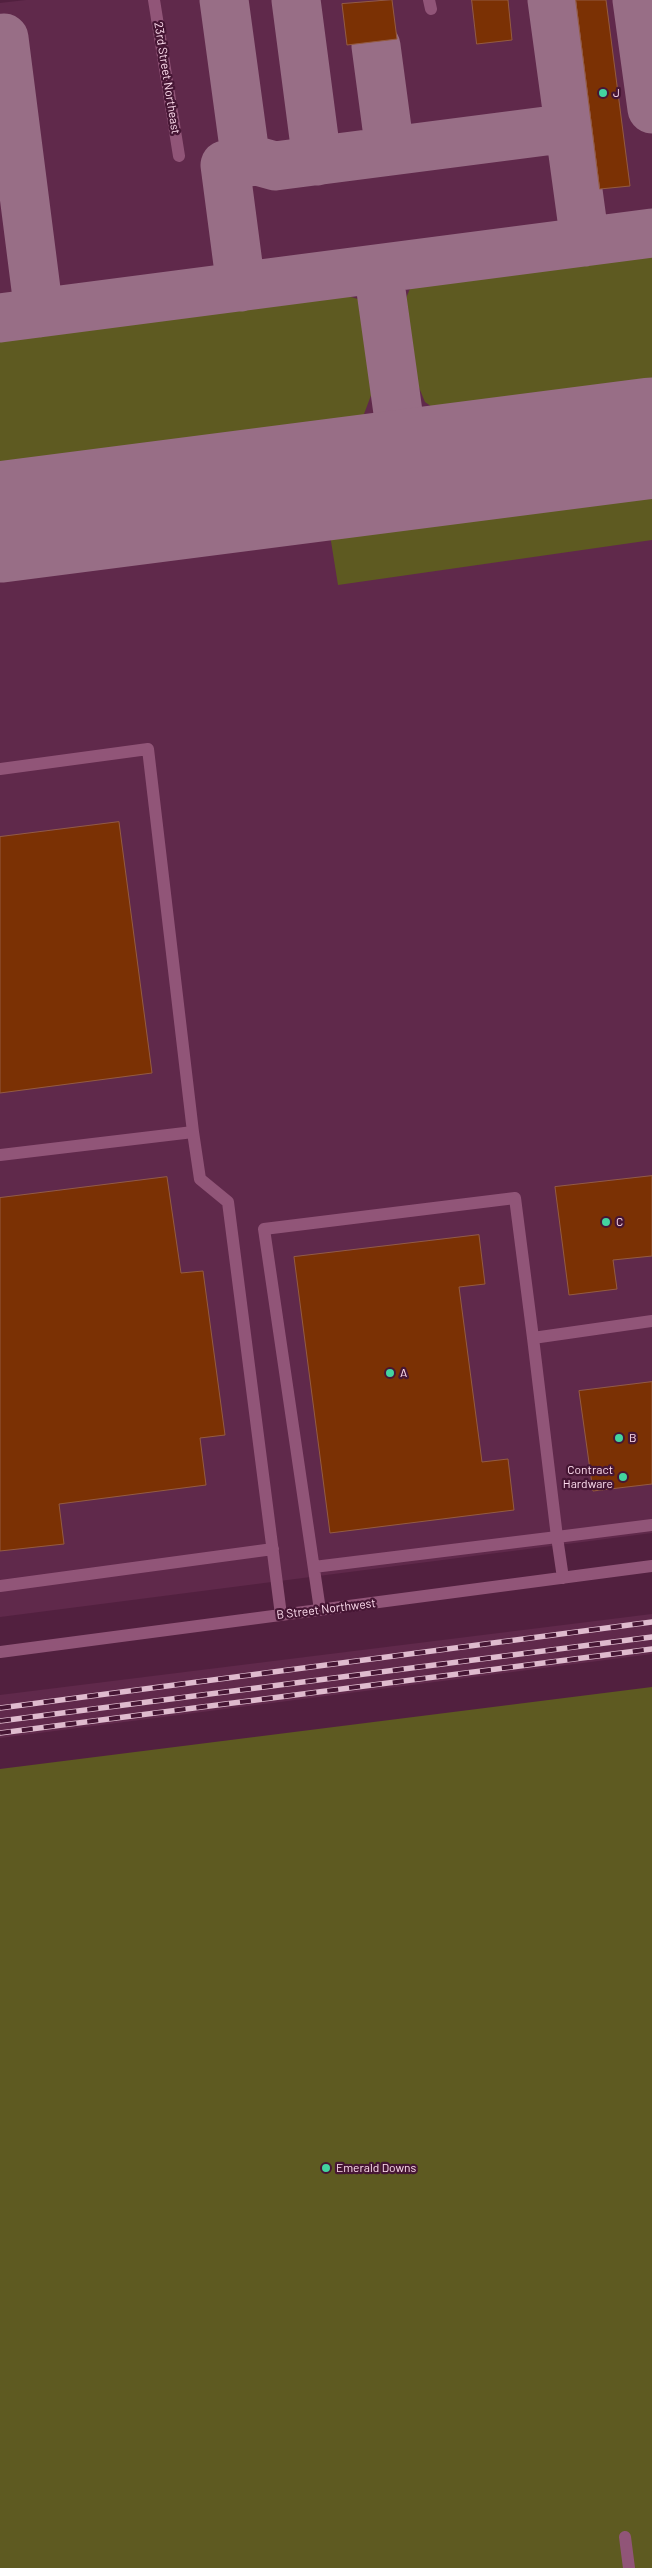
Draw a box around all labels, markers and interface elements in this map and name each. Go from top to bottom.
street label: 23rd Street Northeast [151,21,183,135]
place label: J [613,86,620,100]
marker: J [597,87,609,99]
place label: C [616,1215,623,1229]
marker: C [600,1216,612,1228]
place label: A [400,1366,407,1380]
marker: A [384,1367,396,1379]
place label: B [629,1431,637,1445]
marker: B [613,1432,625,1444]
place label: Contract Hardware [563,1463,613,1491]
marker: Contract Hardware [617,1471,629,1483]
street label: B Street Northwest [276,1596,376,1622]
place label: Emerald Downs [336,2161,416,2175]
marker: Emerald Downs [320,2162,332,2174]

